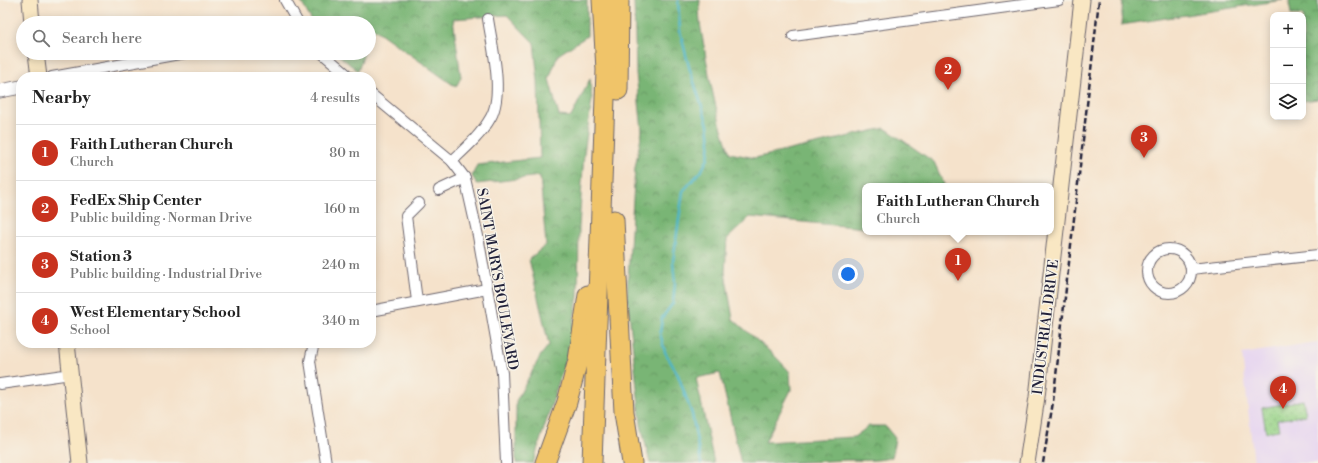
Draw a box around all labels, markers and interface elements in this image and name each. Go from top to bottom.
map controls [1270,12,1306,120]
button: + [1270,12,1306,48]
search box [16,16,376,60]
icon: search [30,27,52,49]
text: Search here [62,29,142,48]
button: − [1270,48,1306,84]
pin: 2 [935,57,961,90]
button: layers [1270,84,1306,120]
text: Nearby [32,87,91,109]
text: 4 results [310,90,360,106]
pin: 3 [1131,125,1157,158]
text: Faith Lutheran Church [70,135,233,154]
text: 1 [42,145,48,161]
text: 80 m [329,145,360,161]
text: Church [70,154,114,170]
popup [862,183,1054,235]
street label: SAINT MARYS BOULEVARD [472,187,522,372]
text: FedEx Ship Center [70,191,202,210]
text: Faith Lutheran Church [876,192,1040,211]
text: 2 [41,201,49,217]
text: 160 m [324,201,360,217]
text: Public building · Norman Drive [70,210,252,226]
text: Church [876,211,920,227]
text: Station 3 [70,247,132,266]
pin: 1 [945,248,971,281]
text: 3 [41,257,49,273]
text: 240 m [322,257,360,273]
street label: INDUSTRIAL DRIVE [1029,258,1063,396]
your location [838,264,858,284]
text: Public building · Industrial Drive [70,266,262,282]
text: West Elementary School [70,303,241,322]
text: 4 [41,313,49,329]
text: 340 m [322,313,360,329]
text: School [70,322,110,338]
pin: 4 [1270,376,1296,409]

